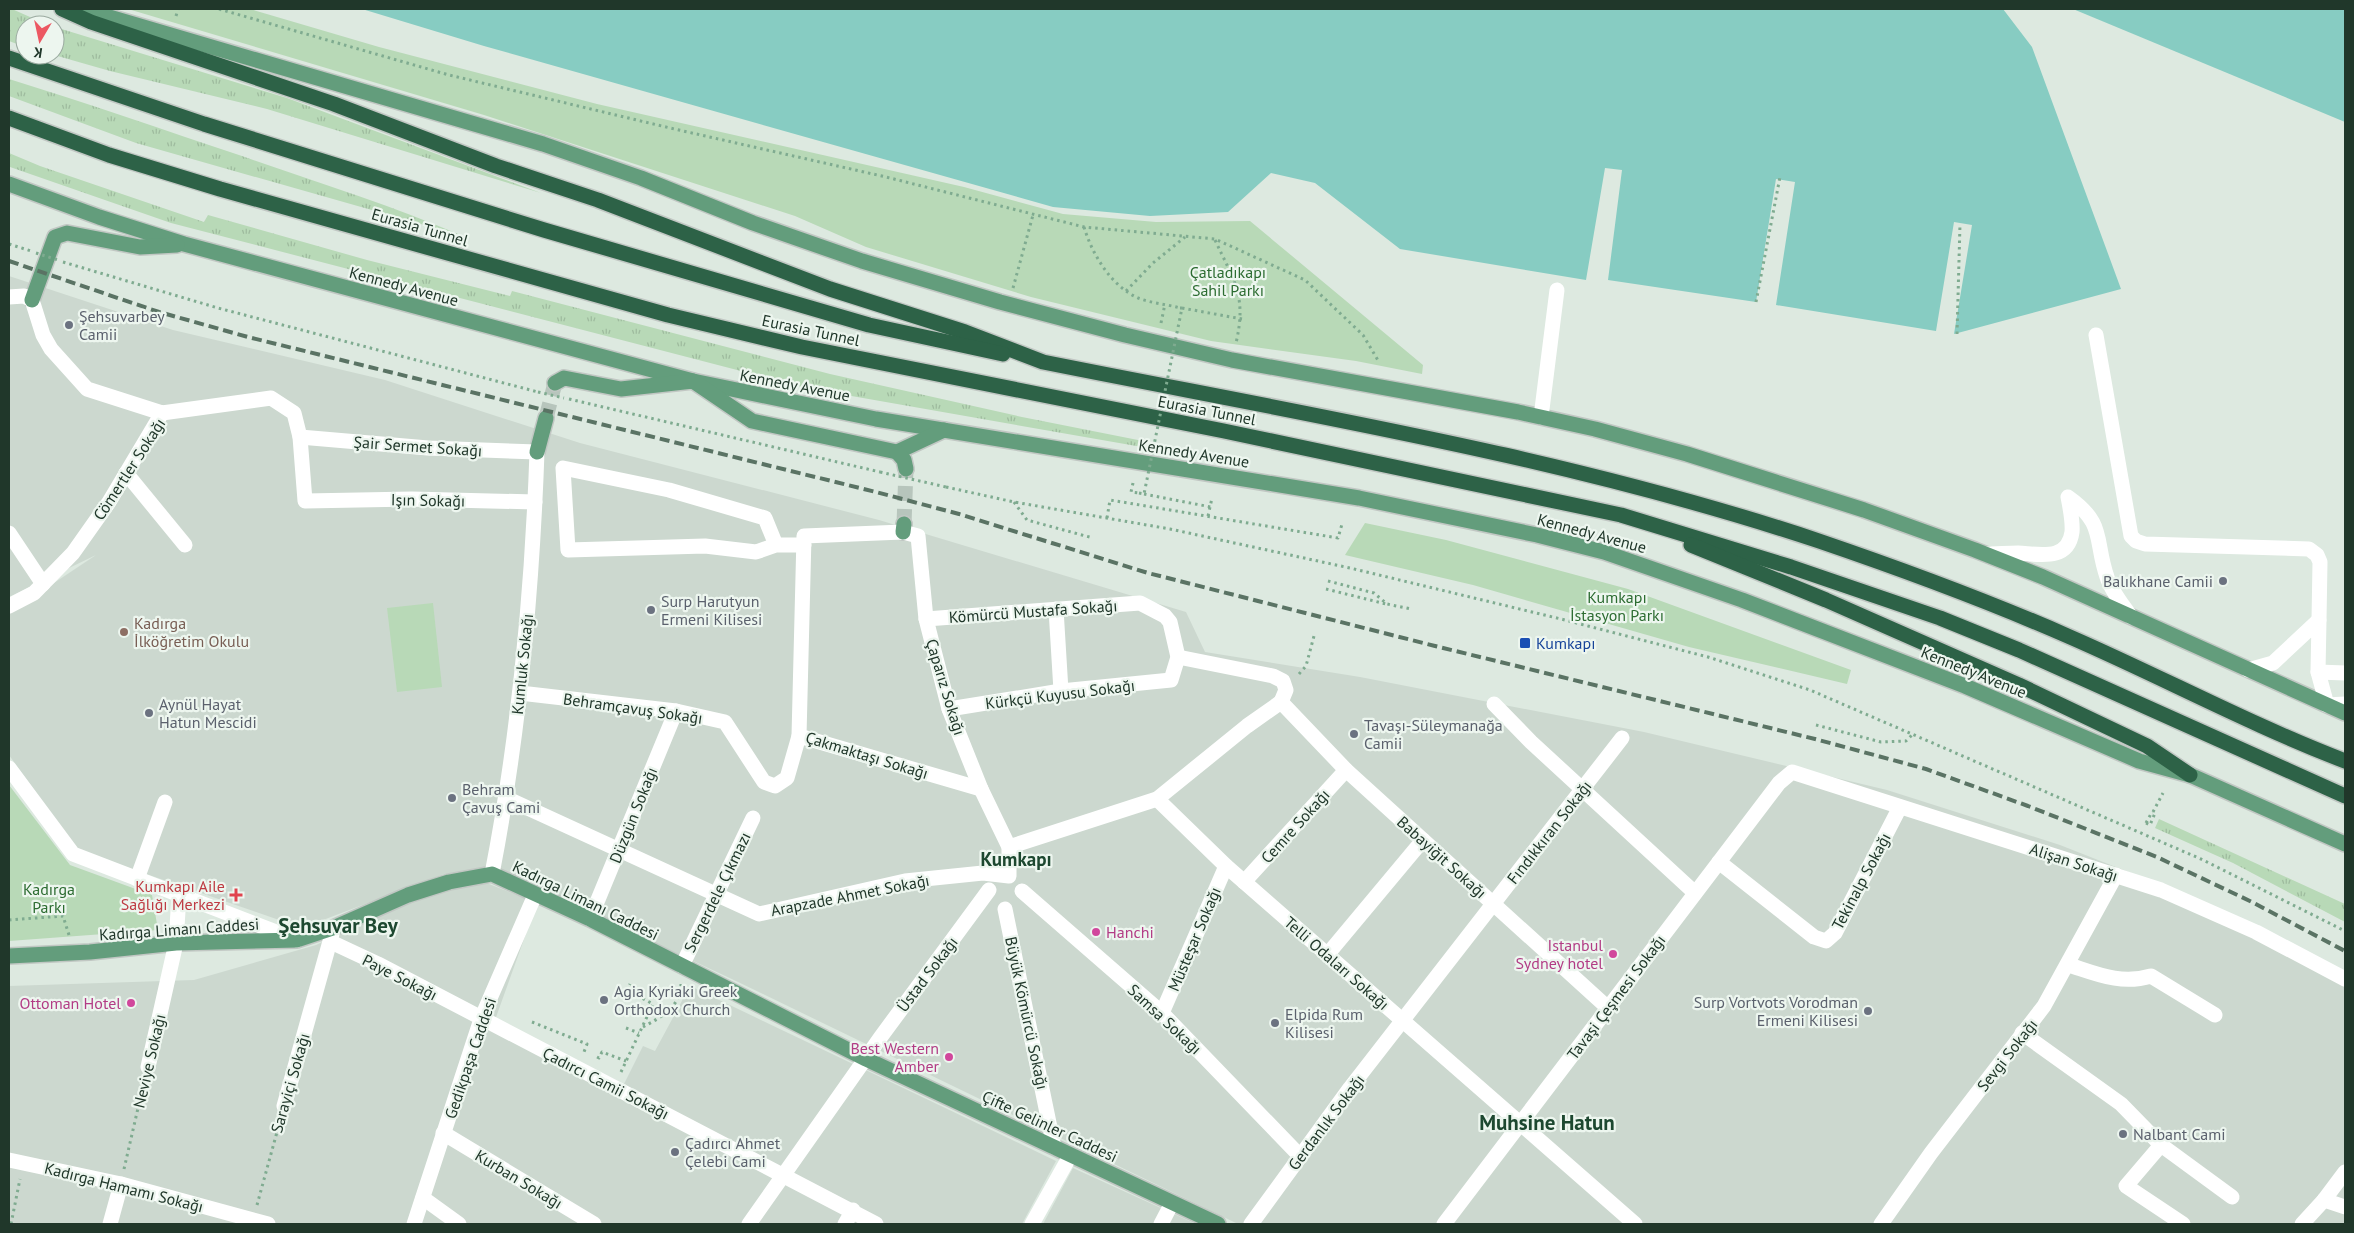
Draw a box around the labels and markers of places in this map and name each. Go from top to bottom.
place label: Şehsuvarbey Camii [79,306,165,344]
marker: Şehsuvarbey Camii [63,319,75,331]
place label: Balıkhane Camii [2103,571,2213,591]
marker: Balıkhane Camii [2217,575,2229,587]
place label: Surp Harutyun Ermeni Kilisesi [661,591,762,629]
marker: Surp Harutyun Ermeni Kilisesi [645,604,657,616]
place label: Kadırga İlköğretim Okulu [134,613,249,651]
marker: Kadırga İlköğretim Okulu [118,626,130,638]
place label: Kumkapı [1536,633,1595,653]
marker: Kumkapı [1518,636,1532,650]
place label: Aynül Hayat Hatun Mescidi [159,694,257,732]
marker: Aynül Hayat Hatun Mescidi [143,707,155,719]
place label: Tavaşı-Süleymanağa Camii [1364,715,1503,753]
marker: Tavaşı-Süleymanağa Camii [1348,728,1360,740]
place label: Behram Çavuş Cami [462,779,540,817]
marker: Behram Çavuş Cami [446,792,458,804]
place label: Kumkapı Aile Sağlığı Merkezi [121,876,225,914]
marker: Kumkapı Aile Sağlığı Merkezi [229,888,243,902]
place label: Hanchi [1106,922,1154,942]
marker: Hanchi [1090,926,1102,938]
place label: Istanbul Sydney hotel [1515,935,1603,973]
marker: Istanbul Sydney hotel [1607,948,1619,960]
place label: Agia Kyriaki Greek Orthodox Church [614,981,738,1019]
place label: Surp Vortvots Vorodman Ermeni Kilisesi [1694,992,1858,1030]
place label: Ottoman Hotel [19,993,121,1013]
marker: Agia Kyriaki Greek Orthodox Church [598,994,610,1006]
marker: Ottoman Hotel [125,997,137,1009]
place label: Elpida Rum Kilisesi [1285,1004,1363,1042]
marker: Surp Vortvots Vorodman Ermeni Kilisesi [1862,1005,1874,1017]
marker: Elpida Rum Kilisesi [1269,1017,1281,1029]
place label: Best Western Amber [850,1038,940,1076]
marker: Best Western Amber [943,1051,955,1063]
place label: Nalbant Cami [2133,1124,2225,1144]
marker: Nalbant Cami [2117,1128,2129,1140]
place label: Çadırcı Ahmet Çelebi Cami [685,1133,781,1171]
marker: Çadırcı Ahmet Çelebi Cami [669,1146,681,1158]

